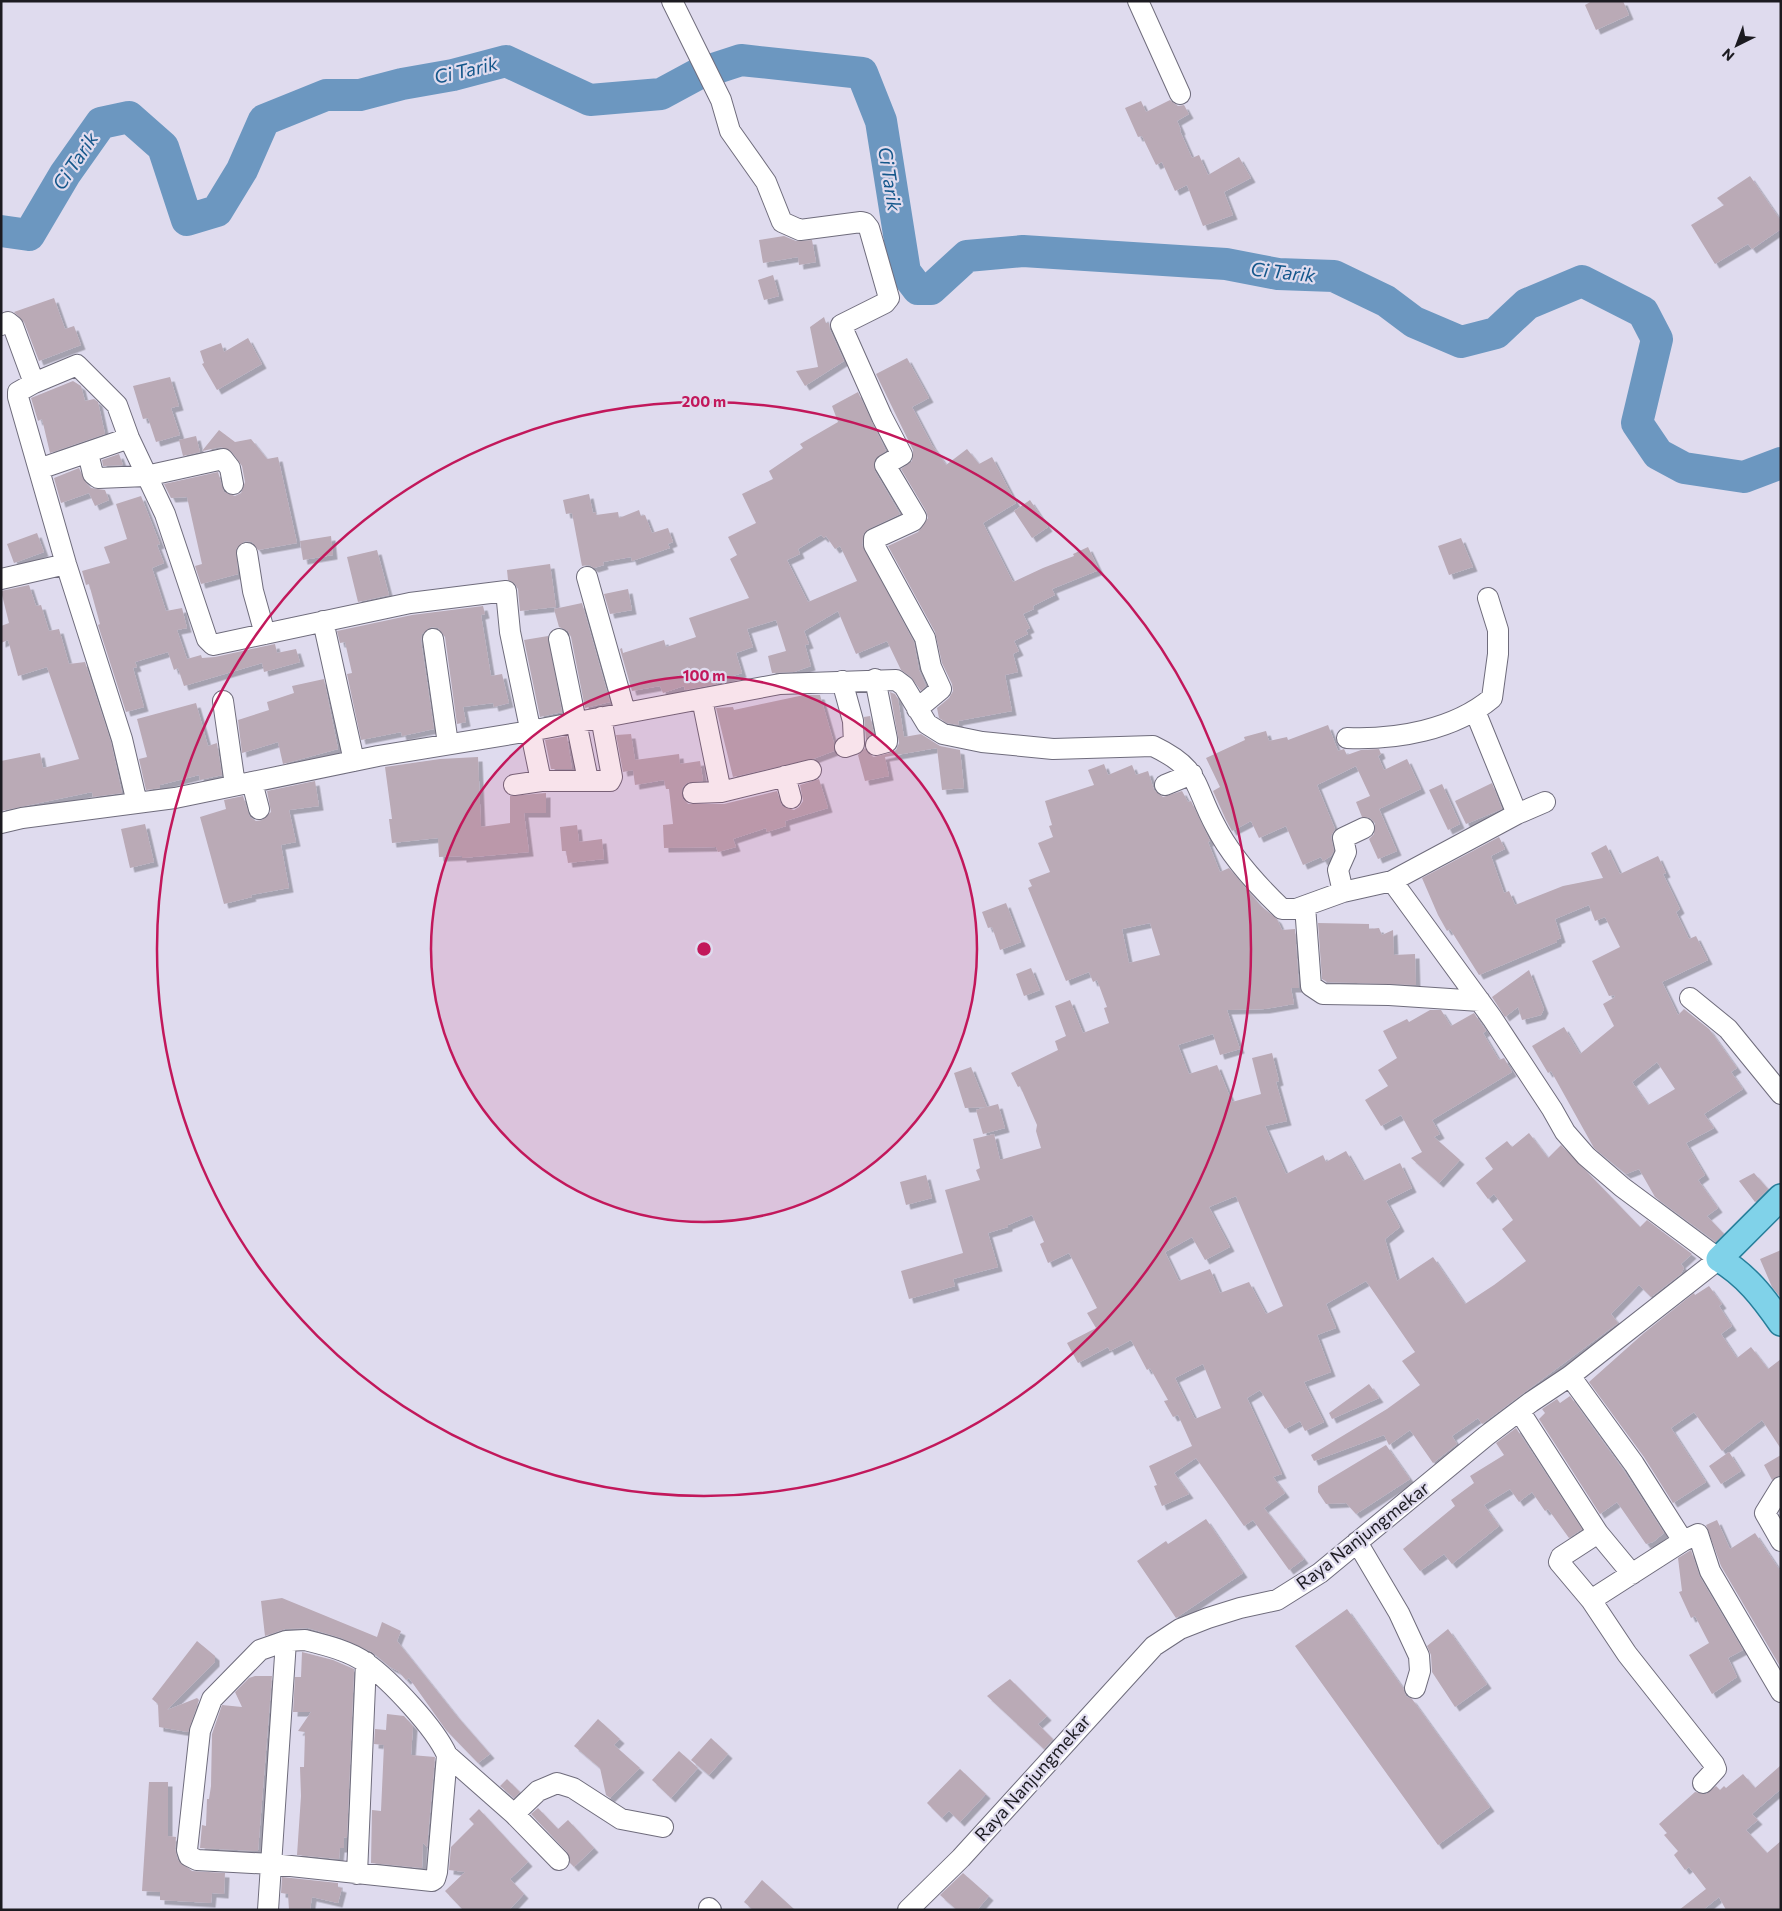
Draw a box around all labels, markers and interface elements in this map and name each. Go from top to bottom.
north arrow [1712,20,1762,70]
text: N [1718,45,1738,65]
water label: Ci Tarik [432,51,501,88]
water label: Ci Tarik [47,127,103,194]
water label: Ci Tarik [874,145,907,213]
water label: Ci Tarik [1250,257,1317,286]
text: 200 m [682,392,726,410]
text: 100 m [683,666,725,684]
centre of rings [695,940,713,958]
street label: Raya Nanjungmekar [1291,1476,1433,1594]
street label: Raya Nanjungmekar [970,1709,1095,1845]

